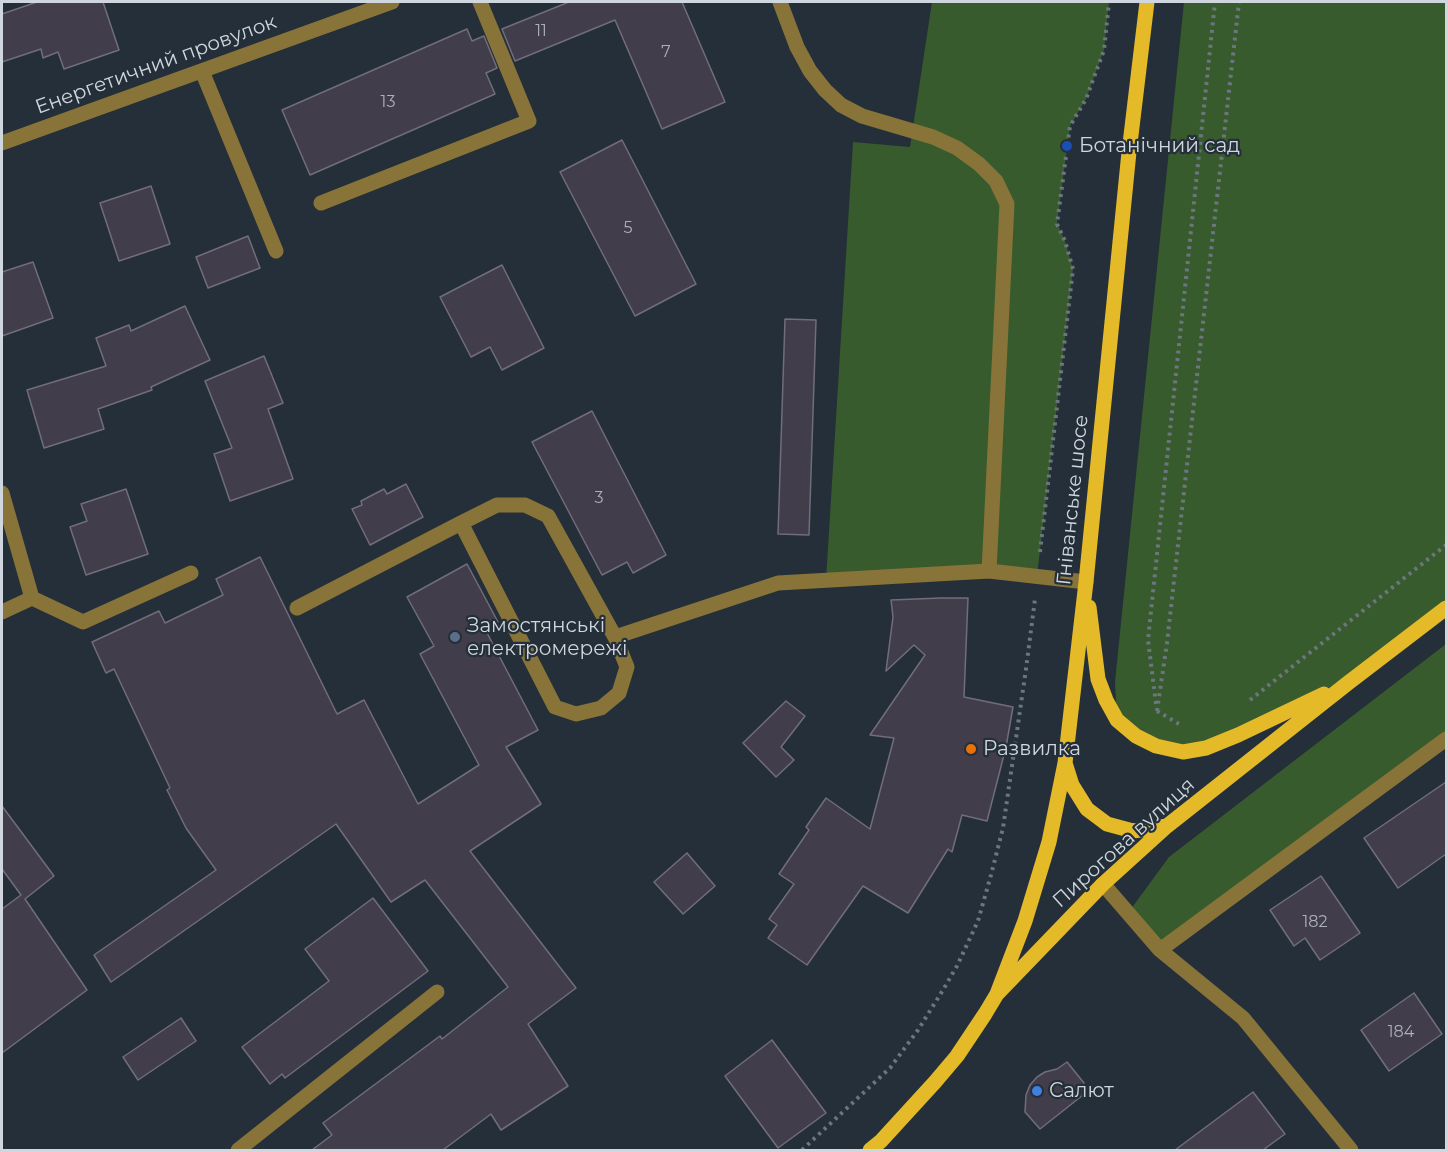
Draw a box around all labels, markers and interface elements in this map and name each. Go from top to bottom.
street label: Енергетичний провулок [32,10,280,120]
house number: 11 [535,21,547,41]
house number: 7 [661,42,671,62]
house number: 13 [381,92,395,112]
place label: Ботанічний сад [1079,134,1240,158]
marker: Ботанічний сад [1060,139,1074,153]
house number: 5 [623,218,633,238]
street label: Гніванське шосе [1052,413,1094,587]
house number: 3 [594,488,604,508]
place label: Замостянські електромережі [467,614,627,661]
marker: Замостянські електромережі [448,630,462,644]
place label: Развилка [983,737,1081,761]
marker: Развилка [964,742,978,756]
street label: Пирогова вулиця [1048,773,1200,913]
house number: 182 [1302,912,1328,932]
house number: 184 [1388,1022,1414,1042]
place label: Салют [1049,1079,1114,1103]
marker: Салют [1030,1084,1044,1098]

